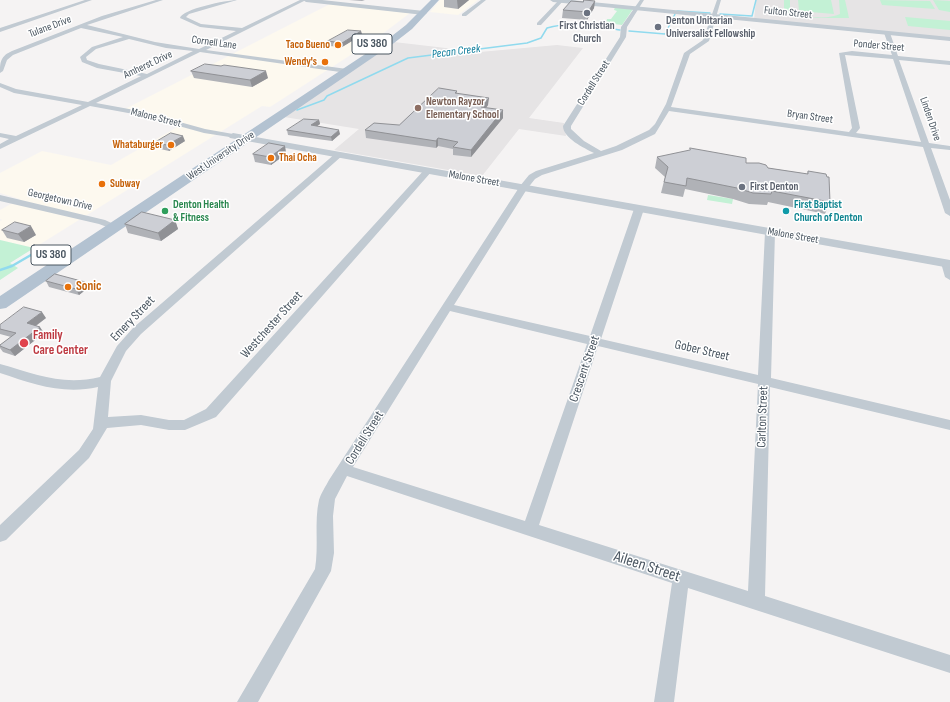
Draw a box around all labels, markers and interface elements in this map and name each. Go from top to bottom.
street label: Fulton Street [763,4,813,22]
marker: First Christian Church [582,8,592,18]
street label: Tulane Drive [27,13,73,41]
place label: Denton Unitarian Universalist Fellowship [666,14,755,40]
place label: First Christian Church [559,19,615,45]
marker: Denton Unitarian Universalist Fellowship [653,22,663,32]
street label: Cornell Lane [191,33,237,53]
road number: US 380 [352,34,392,54]
street label: Ponder Street [853,37,905,55]
place label: Taco Bueno [286,38,330,52]
marker: Taco Bueno [333,40,343,50]
water label: Pecan Creek [431,42,481,62]
street label: Amherst Drive [121,48,175,82]
place label: Wendy's [284,55,317,69]
marker: Wendy's [320,57,330,67]
street label: Cordell Street [575,58,613,108]
place label: Newton Rayzor Elementary School [426,95,499,121]
street label: Linden Drive [916,95,944,143]
marker: Newton Rayzor Elementary School [413,103,423,113]
street label: Malone Street [129,105,183,131]
street label: Bryan Street [786,107,834,127]
street label: West University Drive [185,128,257,184]
place label: Whataburger [112,138,163,152]
marker: Whataburger [166,140,176,150]
place label: Thai Ocha [279,151,317,165]
marker: Thai Ocha [266,153,276,163]
street label: Malone Street [448,168,500,190]
place label: Subway [110,177,140,191]
marker: Subway [97,179,107,189]
place label: First Denton [750,180,798,194]
marker: First Denton [737,182,747,192]
street label: Georgetown Drive [27,186,93,214]
place label: Denton Health & Fitness [173,198,229,224]
place label: First Baptist Church of Denton [794,198,862,224]
marker: Denton Health & Fitness [160,206,170,216]
marker: First Baptist Church of Denton [781,206,791,216]
street label: Malone Street [767,225,819,247]
road number: US 380 [31,245,71,265]
place label: Sonic [76,279,101,295]
marker: Sonic [63,282,73,292]
street label: Westchester Street [238,288,306,362]
street label: Emery Street [107,293,159,345]
place label: Family Care Center [33,328,88,359]
street label: Crescent Street [566,334,604,404]
marker: Family Care Center [18,337,30,349]
street label: Gober Street [673,337,731,365]
street label: Carlton Street [754,386,772,448]
street label: Cordell Street [342,408,388,468]
street label: Aileen Street [611,547,683,587]

